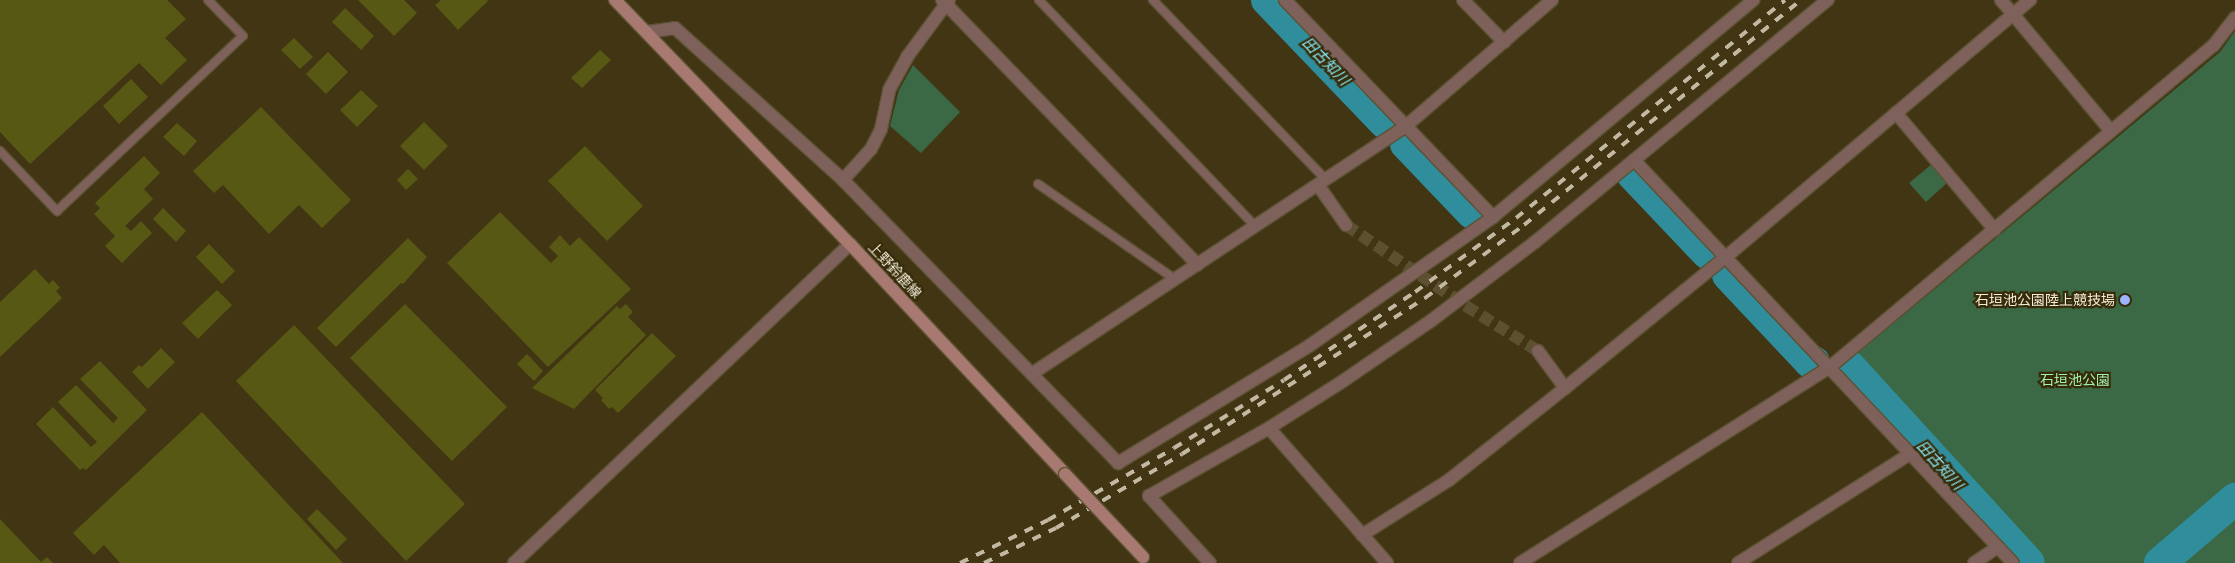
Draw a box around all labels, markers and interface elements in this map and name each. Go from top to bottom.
water label: 田古知川 [1299,33,1353,89]
street label: 上野鈴鹿線 [865,239,925,301]
place label: 石垣池公園陸上競技場 [1975,292,2115,308]
marker: 石垣池公園陸上競技場 [2119,294,2131,306]
park label: 石垣池公園 [2040,372,2110,388]
water label: 田古知川 [1913,437,1967,493]

